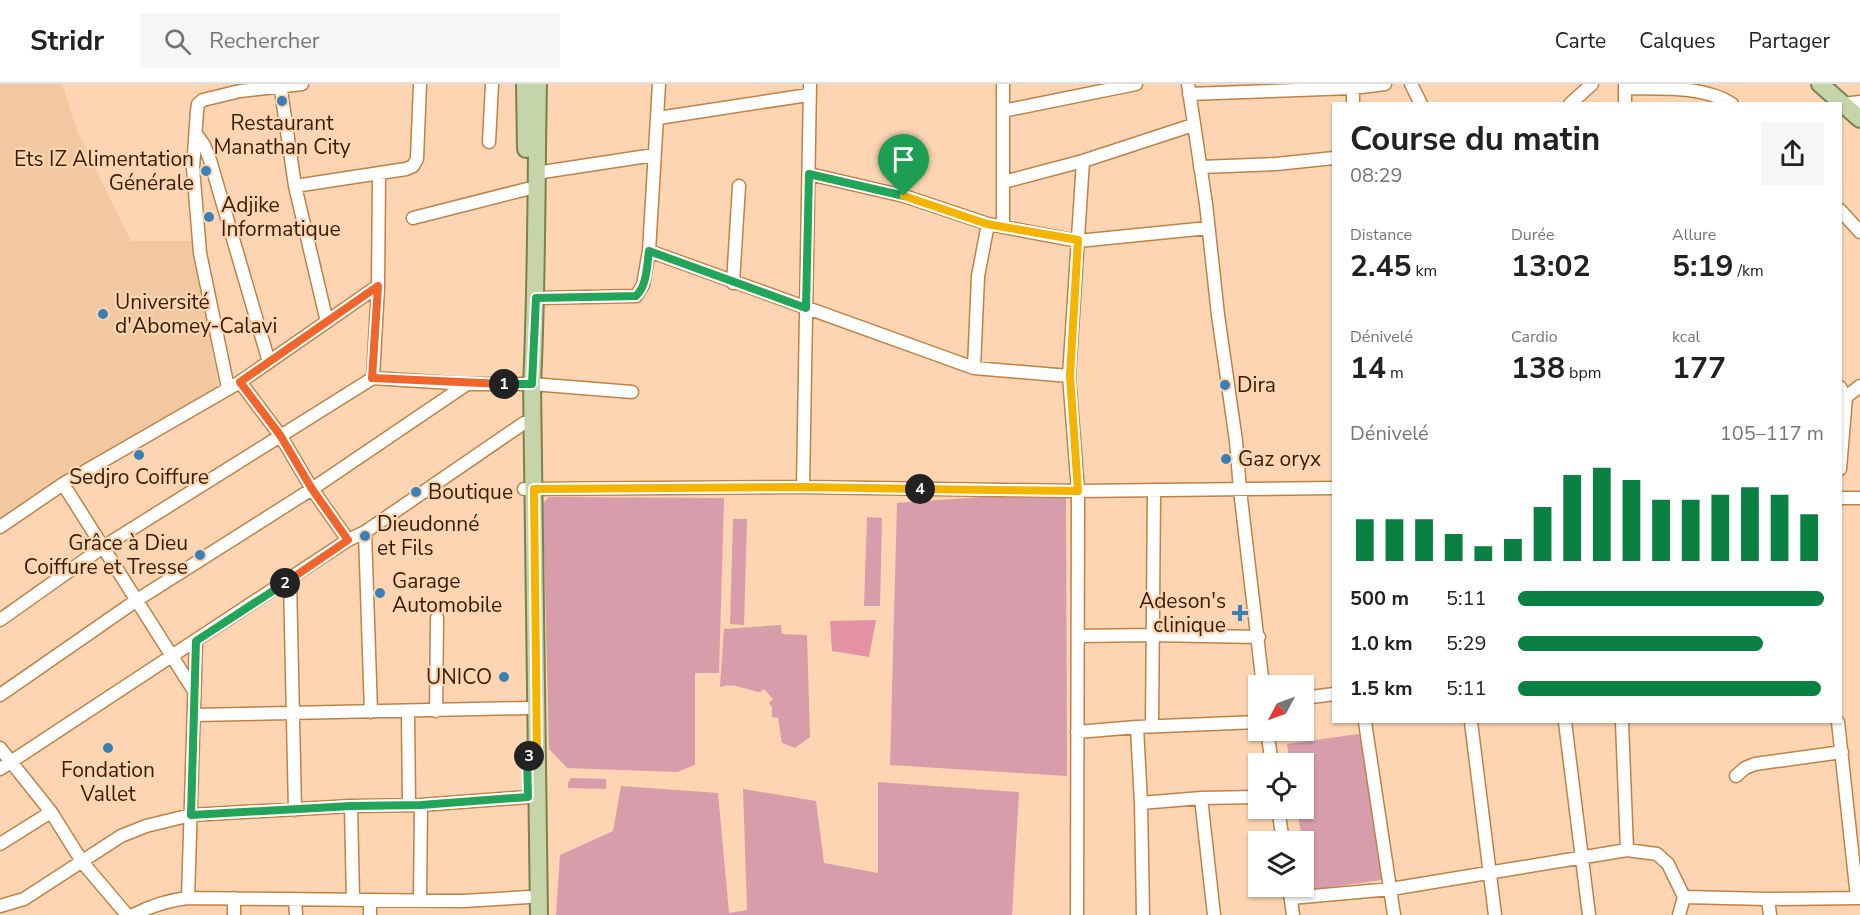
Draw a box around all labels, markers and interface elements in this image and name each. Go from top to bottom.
search box [140,14,560,68]
text: Stridr [30,22,104,60]
icon: search [161,25,194,58]
text: Rechercher [209,26,320,56]
text: Carte [1555,27,1606,55]
text: Calques [1639,27,1716,55]
text: Partager [1749,27,1830,55]
marker: Restaurant Manathan City [275,94,289,108]
place label: Restaurant Manathan City [213,109,351,161]
text: Course du matin [1350,117,1600,162]
button: share [1761,122,1824,185]
pin [878,134,929,196]
icon: arrive [887,143,920,176]
place label: Ets IZ Alimentation Générale [14,145,194,197]
text: 08:29 [1350,162,1403,189]
marker: Ets IZ Alimentation Générale [199,164,213,178]
place label: Adjike Informatique [221,191,341,243]
marker: Adjike Informatique [202,210,216,224]
text: Distance [1350,224,1412,246]
text: Durée [1511,224,1555,246]
text: Allure [1672,224,1716,246]
text: 2.45 [1350,246,1411,287]
text: 13:02 [1511,246,1590,287]
text: 5:19 [1672,246,1733,287]
text: km [1411,260,1437,282]
text: /km [1733,260,1764,282]
place label: Université d'Abomey-Calavi [115,288,277,340]
marker: Université d'Abomey-Calavi [96,307,110,321]
text: Dénivelé [1350,326,1413,348]
text: Cardio [1511,326,1558,348]
text: kcal [1672,326,1700,348]
text: 14 [1350,348,1386,389]
text: 138 [1511,348,1565,389]
text: 177 [1672,348,1726,389]
text: m [1386,362,1404,384]
text: bpm [1565,362,1601,384]
pin: 1 [489,369,519,399]
place label: Dira [1237,371,1276,399]
text: 1 [499,373,509,395]
marker: Dira [1218,378,1232,392]
text: Dénivelé [1350,420,1429,447]
text: 105–117 m [1720,420,1824,447]
place label: Gaz oryx [1238,445,1321,473]
marker: Sedjro Coiffure [132,448,146,462]
marker: Gaz oryx [1219,452,1233,466]
place label: Sedjro Coiffure [69,463,209,491]
pin: 4 [905,474,935,504]
place label: Boutique [428,478,513,506]
text: 4 [915,478,925,500]
marker: Boutique [409,485,423,499]
place label: Dieudonné et Fils [377,510,479,562]
place label: Grâce à Dieu Coiffure et Tresse [24,529,188,581]
marker: Dieudonné et Fils [358,529,372,543]
marker: Grâce à Dieu Coiffure et Tresse [193,548,207,562]
place label: Garage Automobile [392,567,502,619]
pin: 2 [270,568,300,598]
text: 2 [280,572,290,594]
text: 500 m [1350,585,1409,612]
text: 5:11 [1446,585,1487,612]
marker: Garage Automobile [373,586,387,600]
place label: Adeson's clinique [1139,587,1226,639]
marker: Adeson's clinique [1231,604,1249,622]
text: 1.0 km [1350,630,1413,657]
text: 5:29 [1446,630,1487,657]
place label: UNICO [426,663,492,691]
marker: UNICO [497,670,511,684]
north arrow [1248,675,1314,741]
map controls [1248,675,1314,897]
text: 1.5 km [1350,675,1413,702]
text: 5:11 [1446,675,1487,702]
marker: Fondation Vallet [101,741,115,755]
pin: 3 [514,741,544,771]
text: 3 [524,745,534,767]
button: locate [1248,753,1314,819]
place label: Fondation Vallet [61,756,155,808]
button: layers [1248,831,1314,897]

